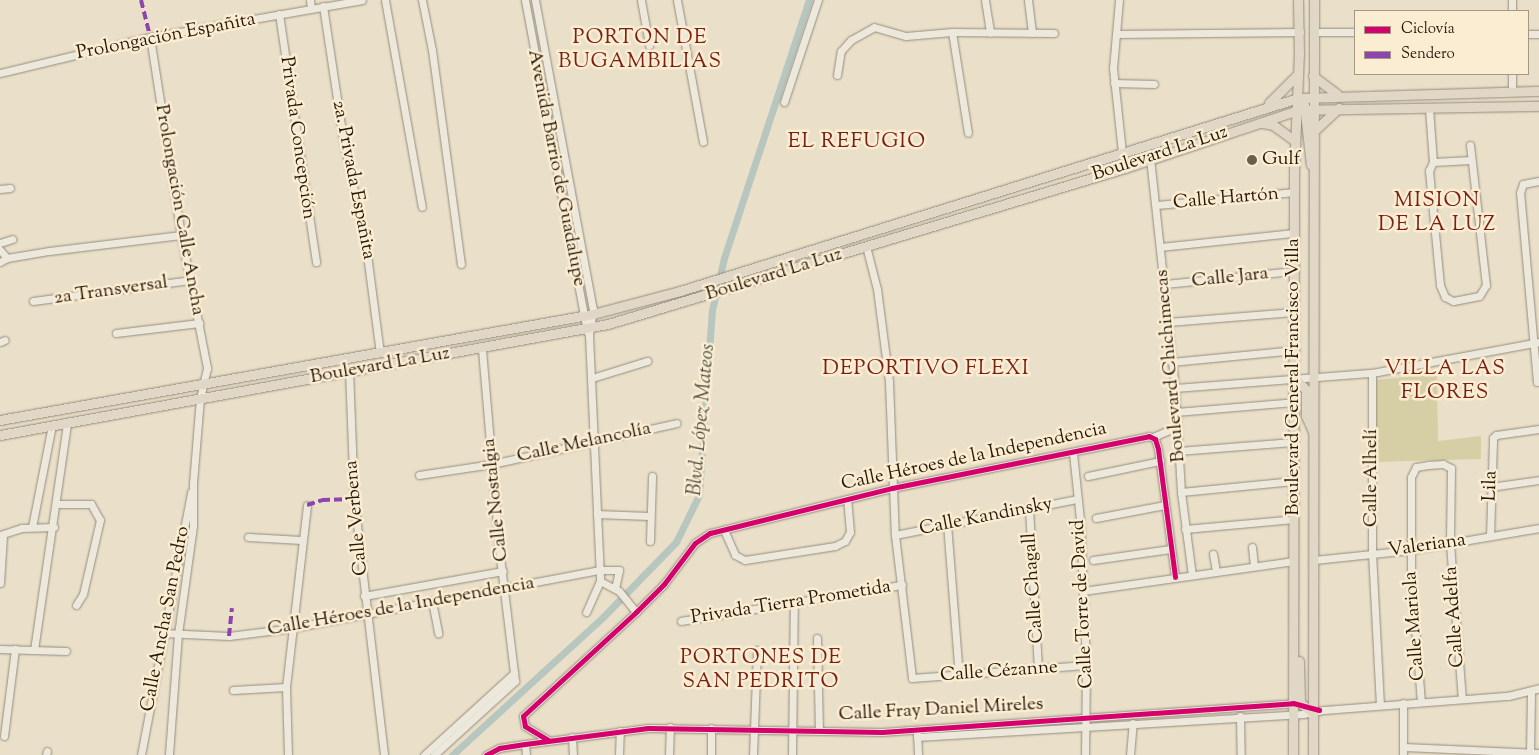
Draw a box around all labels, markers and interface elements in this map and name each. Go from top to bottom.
street label: Prolongación Españita [75,8,257,66]
legend [1354,10,1529,75]
text: Ciclovía [1401,19,1455,40]
district label: PORTON DE BUGAMBILIAS [557,25,723,75]
text: Sendero [1401,44,1455,65]
street label: Avenida Barrio de Guadalupe [522,48,590,288]
street label: Privada Concepción [274,55,320,221]
street label: 2a. Privada Españita [326,99,380,261]
street label: Prolongación Calle Ancha [149,103,209,317]
street label: Boulevard La Luz [1089,121,1231,187]
district label: EL REFUGIO [787,129,927,155]
place label: Gulf [1262,149,1300,171]
marker: Gulf [1246,154,1258,166]
street label: Calle Hartón [1172,183,1280,215]
district label: MISION DE LA LUZ [1377,188,1497,238]
street label: Boulevard General Francisco Villa [1283,238,1305,516]
street label: Boulevard La Luz [703,243,845,307]
street label: Calle Jara [1191,263,1269,293]
street label: Boulevard Chichimecas [1151,269,1191,463]
street label: 2a Transversal [53,272,169,310]
street label: Boulevard La Luz [309,343,451,389]
water label: Blvd. López Mateos [683,343,721,497]
district label: DEPORTIVO FLEXI [820,356,1032,382]
district label: VILLA LAS FLORES [1383,356,1507,406]
street label: Calle Melancolía [515,418,653,468]
street label: Calle Héroes de la Independencia [839,418,1109,496]
street label: Calle Alhelí [1361,429,1383,527]
street label: Calle Nostalgia [478,437,514,563]
street label: Calle Verbena [341,459,373,577]
street label: Lila [1479,470,1503,502]
street label: Calle Kandinsky [918,493,1054,541]
street label: Calle Torre de David [1067,519,1099,689]
street label: Calle Ancha San Pedro [137,524,195,714]
street label: Valeriana [1387,529,1467,563]
street label: Calle Chagall [1019,532,1049,644]
street label: Calle Adelfa [1440,566,1470,668]
street label: Calle Mariola [1400,570,1430,682]
street label: Calle Héroes de la Independencia [266,572,536,642]
street label: Privada Tierra Prometida [689,576,893,630]
district label: PORTONES DE SAN PEDRITO [679,645,843,695]
street label: Calle Cézanne [939,657,1059,687]
street label: Calle Fray Daniel Mireles [838,693,1044,727]

